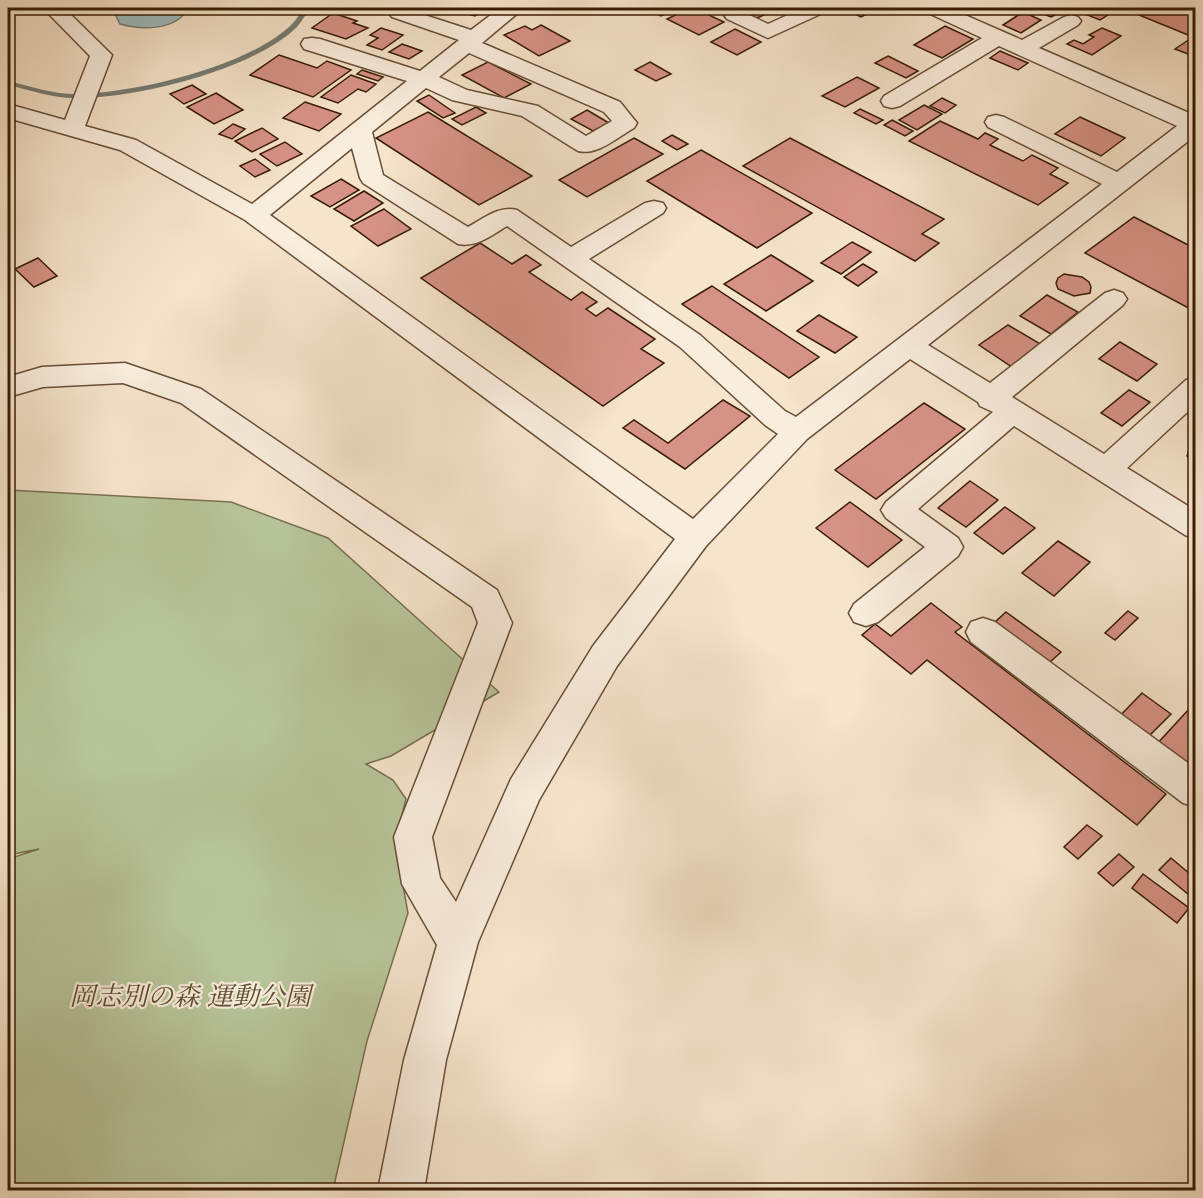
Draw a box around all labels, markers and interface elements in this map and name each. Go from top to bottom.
park label: 岡志別の森 運動公園 [69,979,315,1014]

